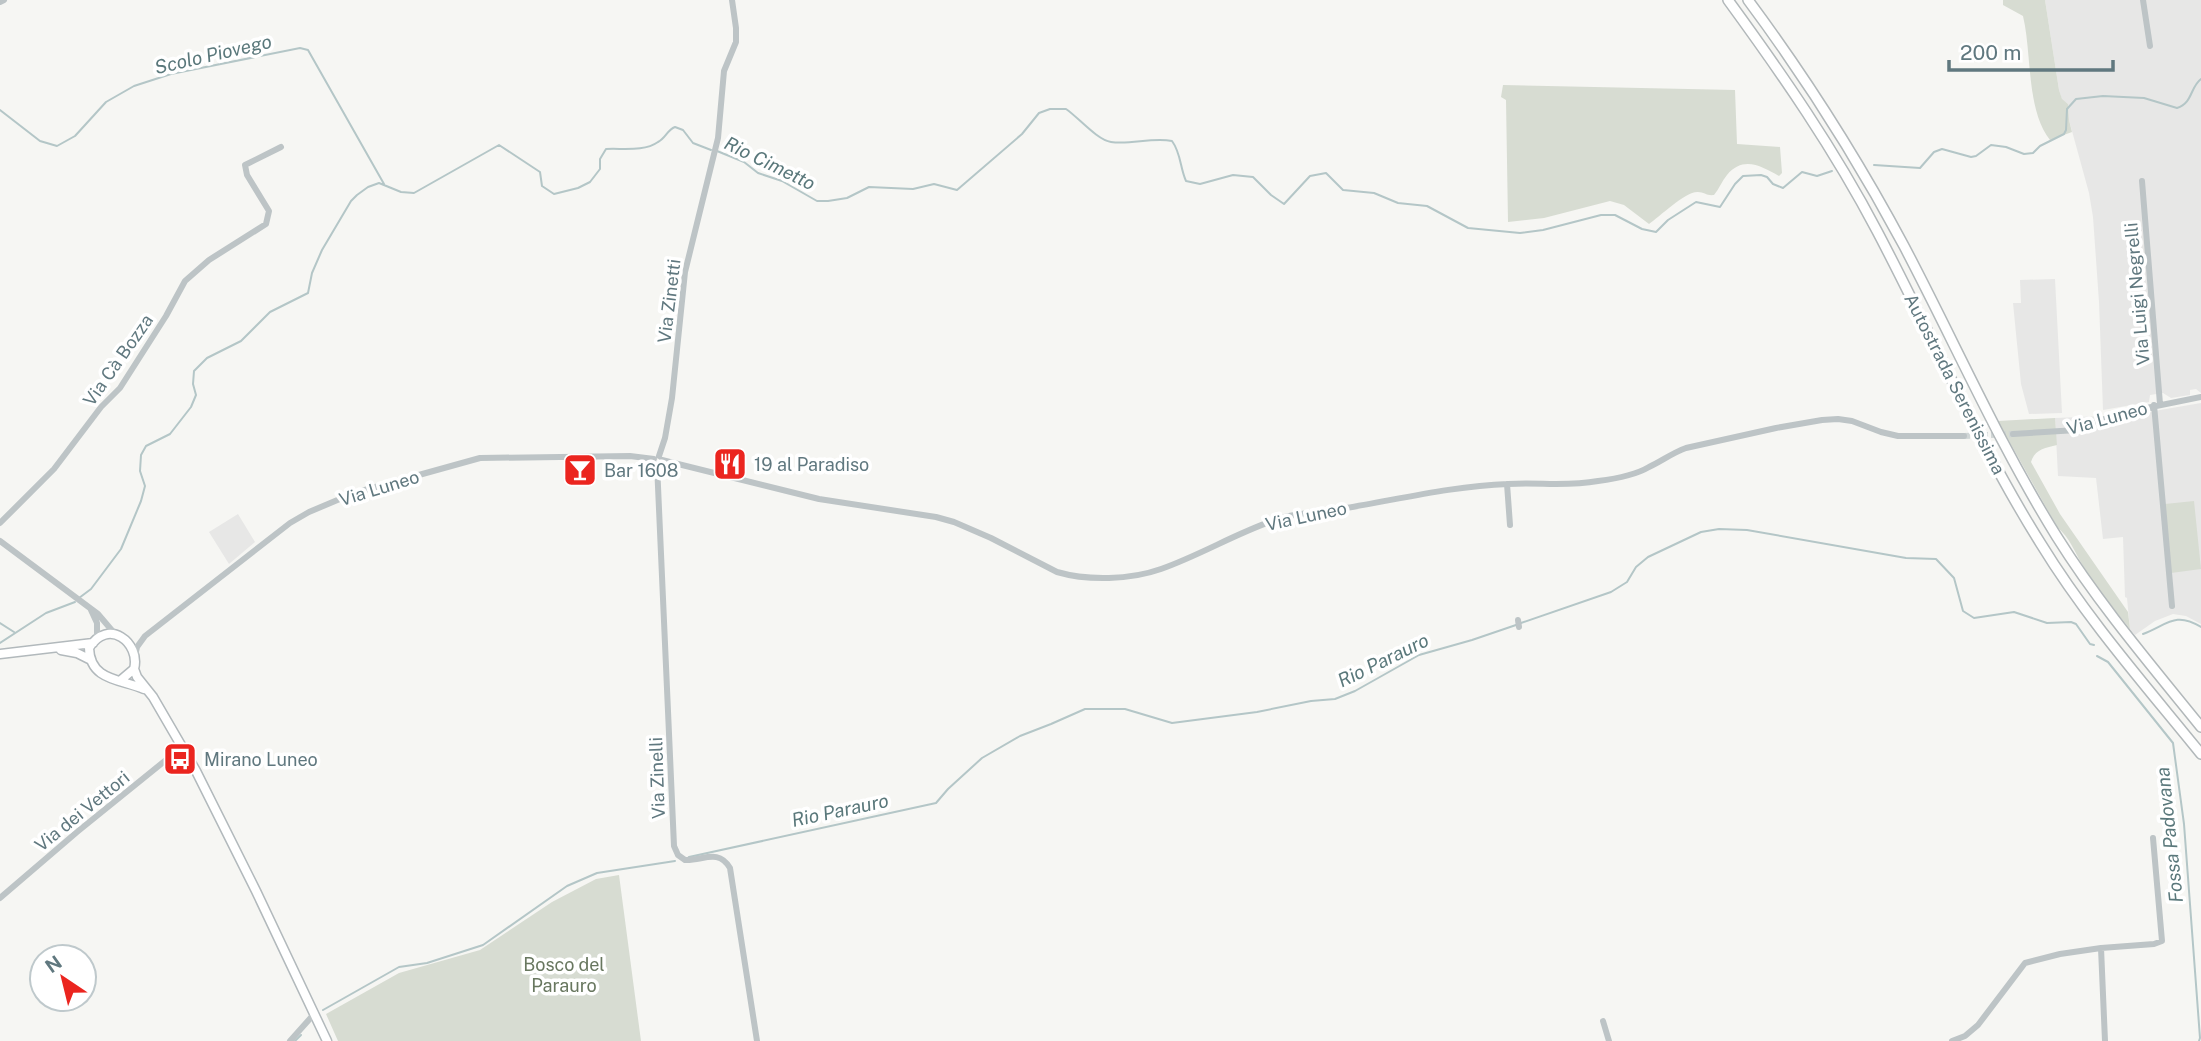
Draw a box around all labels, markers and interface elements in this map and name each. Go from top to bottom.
scale bar [1949,28,2114,72]
water label: Scolo Piovego [152,30,274,78]
text: 200 m [1960,40,2021,65]
water label: Rio Cimetto [721,132,819,194]
street label: Via Luigi Negrelli [2120,222,2154,366]
street label: Via Zinetti [653,258,685,344]
street label: Autostrada Serenissima [1900,290,2010,478]
street label: Via Cà Bozza [79,310,157,410]
street label: Via Luneo [2064,397,2150,439]
restaurant icon: 19 al Paradiso [711,445,749,483]
bar icon: Bar 1608 [561,451,599,489]
place label: 19 al Paradiso [754,454,869,475]
place label: Bar 1608 [604,460,678,481]
street label: Via Luneo [336,466,422,510]
street label: Via Luneo [1263,497,1349,535]
water label: Rio Parauro [1334,629,1432,691]
street label: Via Zinelli [645,737,669,819]
bus stop icon: Mirano Luneo [161,740,199,778]
place label: Mirano Luneo [204,749,318,770]
street label: Via dei Vettori [30,766,134,856]
water label: Fossa Padovana [2151,766,2187,904]
water label: Rio Parauro [790,789,890,831]
north arrow [28,943,98,1013]
text: N [41,951,66,977]
park label: Bosco del Parauro [523,954,605,996]

